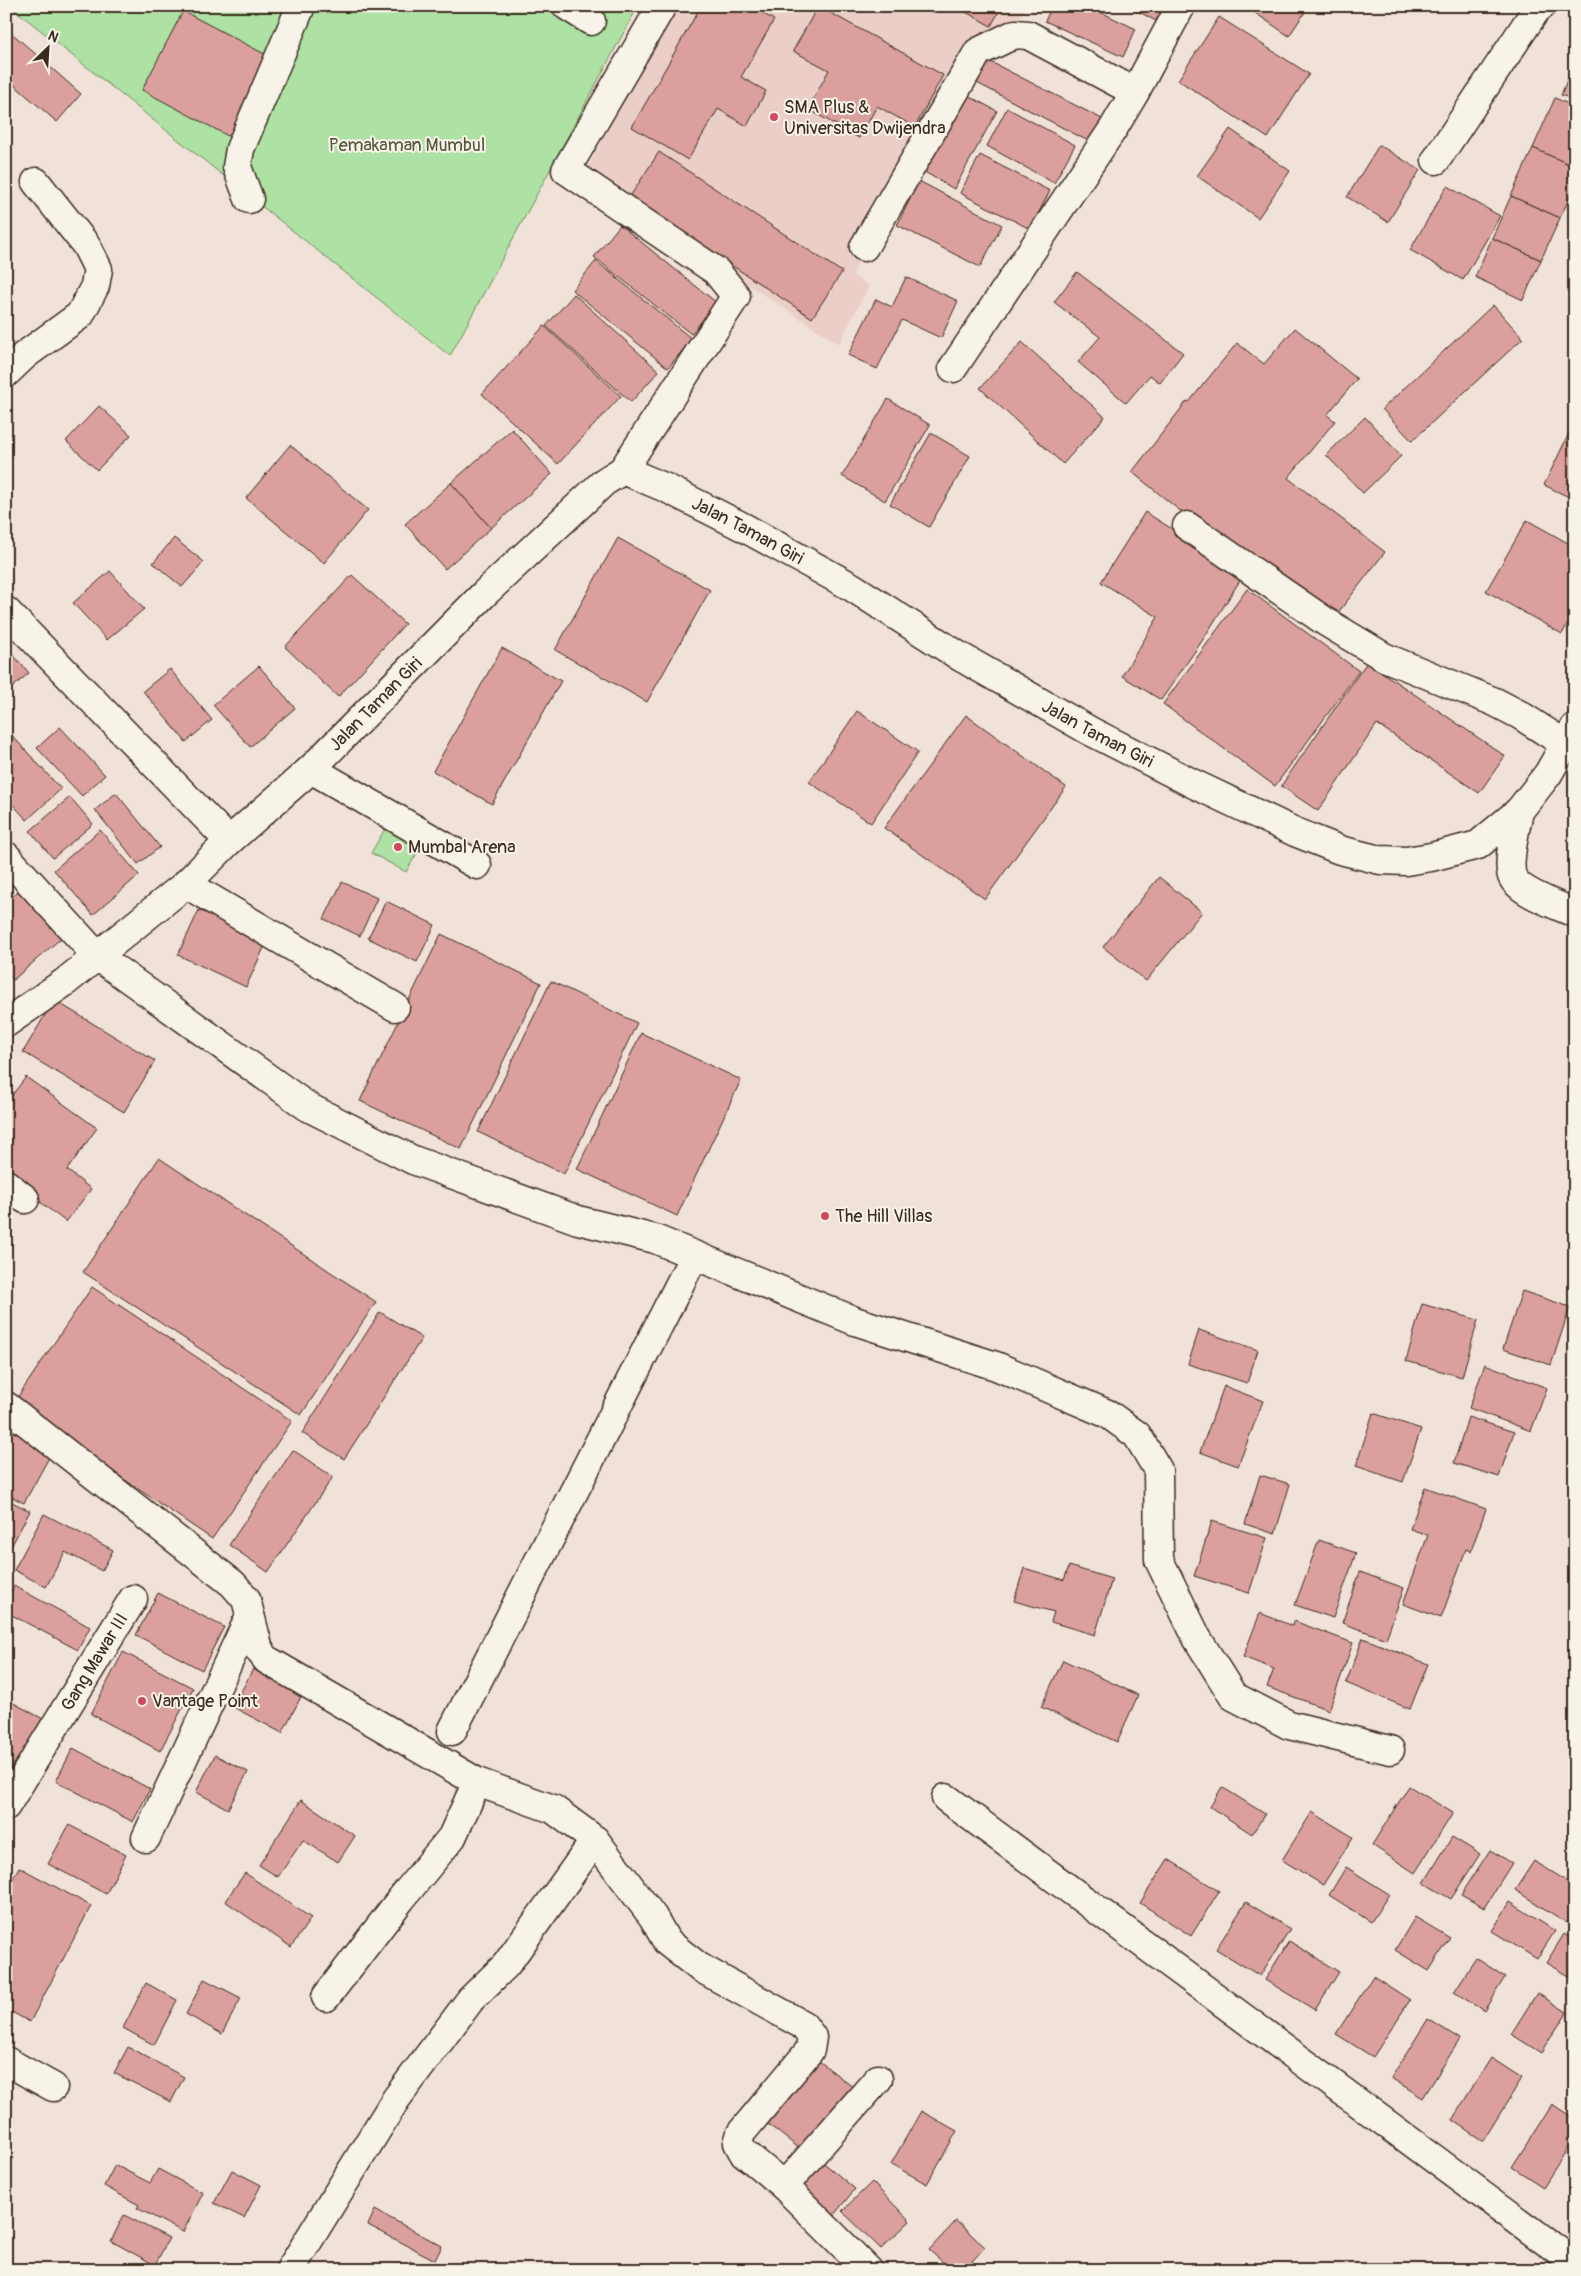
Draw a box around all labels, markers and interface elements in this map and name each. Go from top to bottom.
north arrow [22,22,72,72]
text: N [45,27,61,46]
place label: SMA Plus & Universitas Dwijendra [784,96,946,140]
marker: SMA Plus & Universitas Dwijendra [768,111,780,123]
park label: Pemakaman Mumbul [329,134,485,157]
street label: Jalan Taman Giri [688,492,808,570]
street label: Jalan Taman Giri [324,652,427,756]
street label: Jalan Taman Giri [1038,694,1157,773]
place label: Mumbal Arena [408,836,516,859]
marker: Mumbal Arena [392,841,404,853]
place label: The Hill Villas [835,1205,932,1228]
marker: The Hill Villas [819,1210,831,1222]
street label: Gang Mawar III [56,1609,133,1715]
place label: Vantage Point [152,1690,259,1713]
marker: Vantage Point [136,1695,148,1707]

